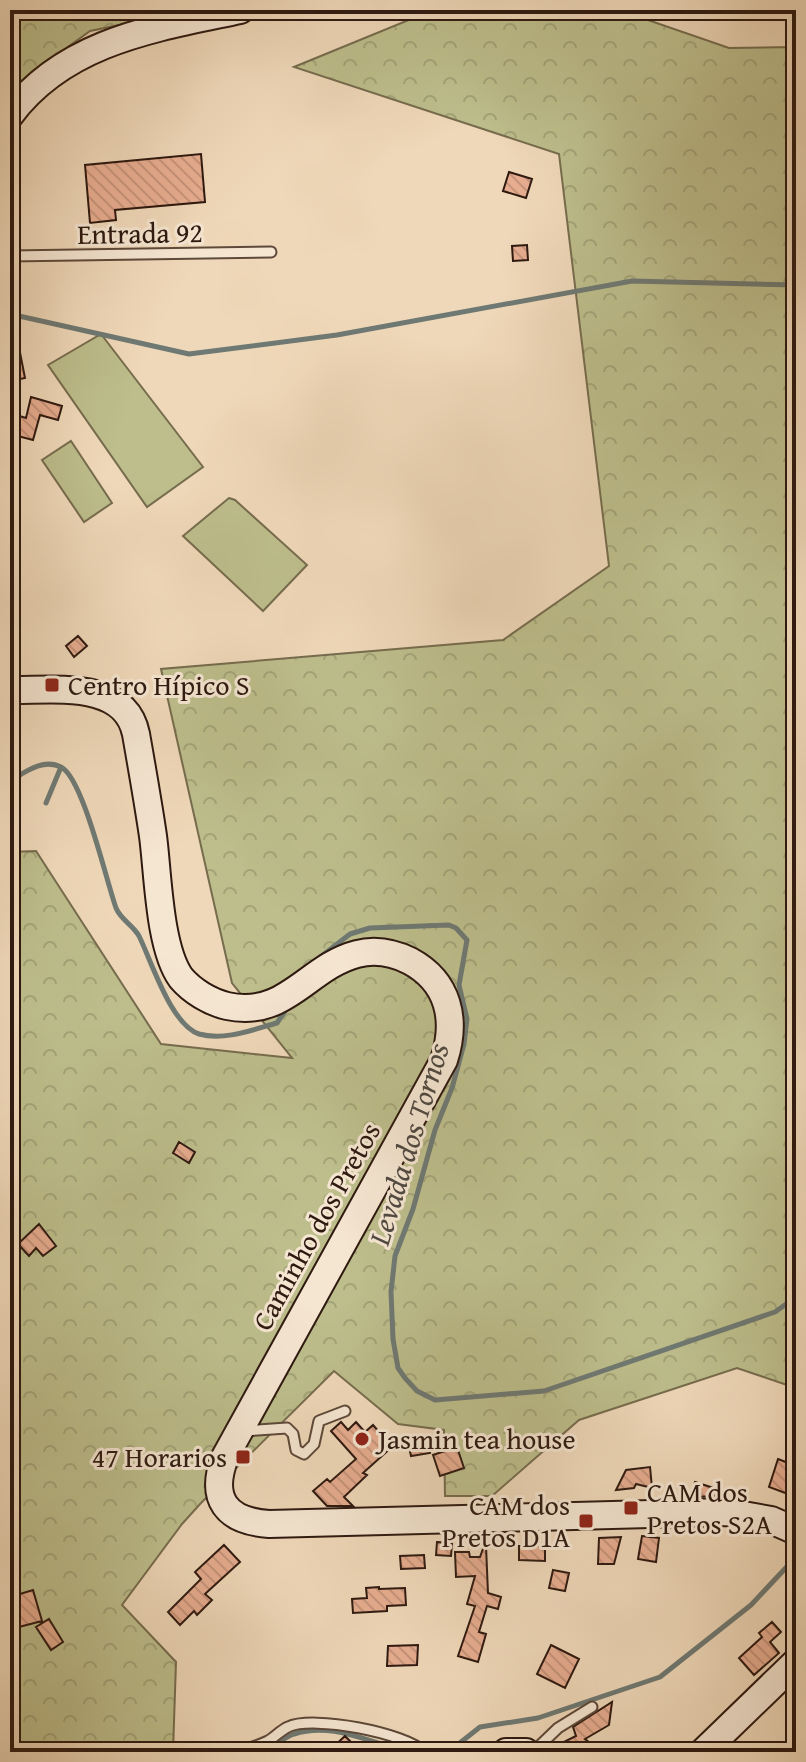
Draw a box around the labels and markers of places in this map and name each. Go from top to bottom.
place label: Centro Hípico S [68,664,249,705]
marker: Centro Hípico S [43,676,61,694]
place label: Jasmin tea house [375,1418,576,1459]
marker: Jasmin tea house [353,1430,371,1448]
place label: 47 Horarios [92,1436,227,1477]
marker: 47 Horarios [234,1448,252,1466]
place label: CAM dos Pretos S2A [647,1471,772,1544]
place label: CAM dos Pretos D1A [442,1484,570,1557]
marker: CAM dos Pretos S2A [622,1499,640,1517]
marker: CAM dos Pretos D1A [577,1512,595,1530]

